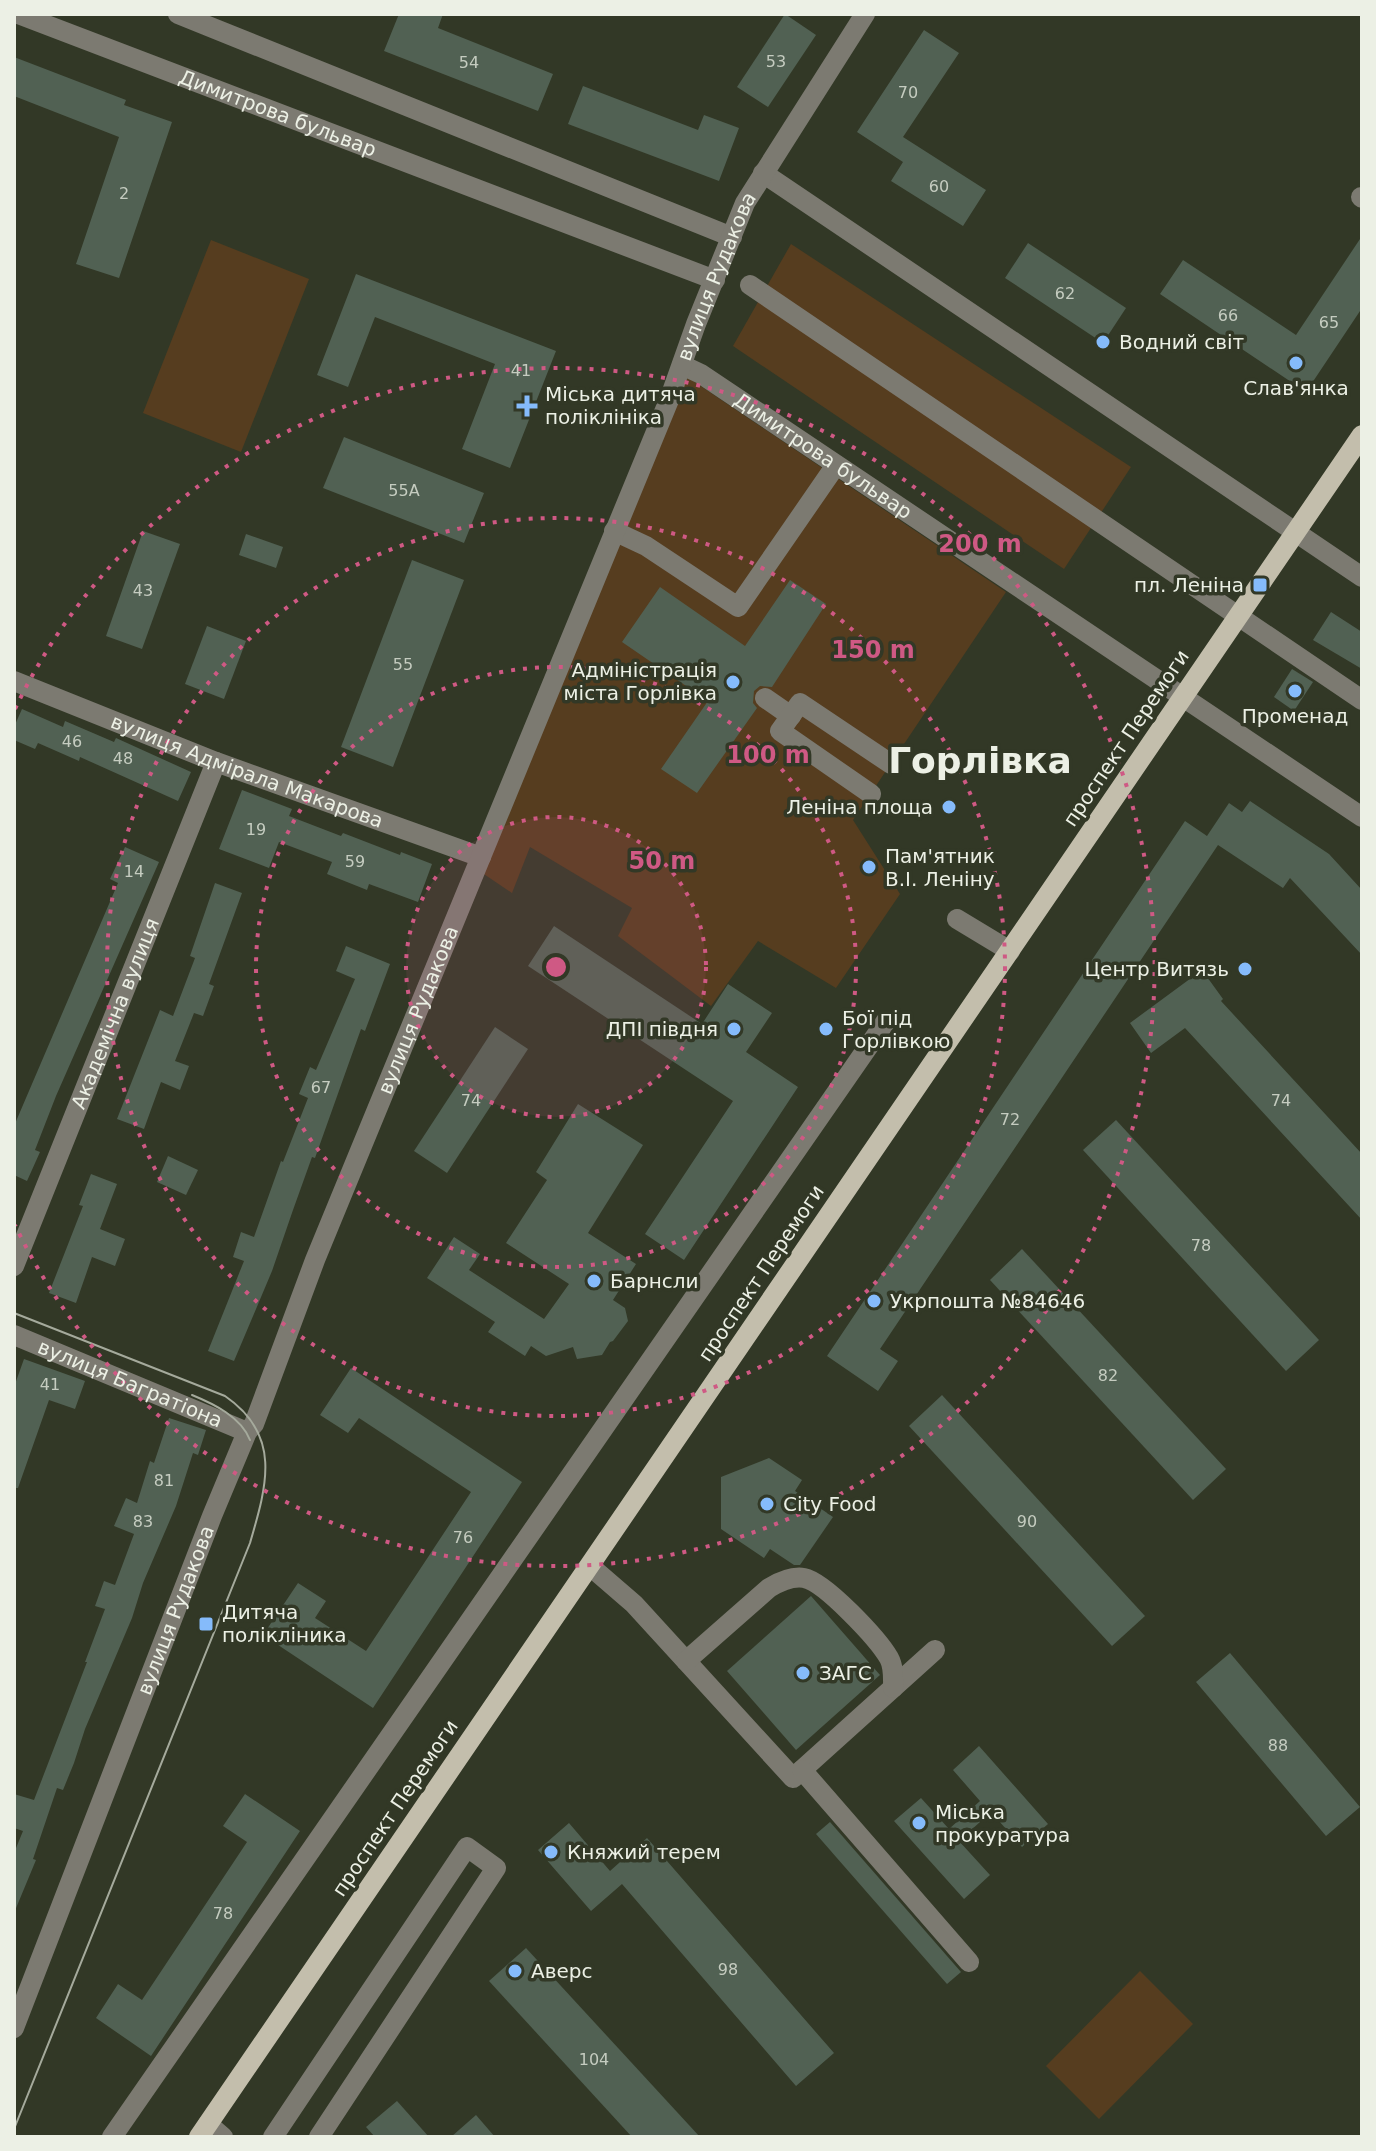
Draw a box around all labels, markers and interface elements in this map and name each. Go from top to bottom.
house number: 53 [766,52,786,71]
house number: 54 [459,53,479,72]
street label: Димитрова бульвар [176,65,380,162]
house number: 70 [898,83,918,102]
house number: 60 [929,177,949,196]
house number: 2 [119,184,129,203]
street label: вулиця Рудакова [672,187,761,364]
house number: 62 [1055,284,1075,303]
house number: 66 [1218,306,1238,325]
house number: 65 [1319,313,1339,332]
place label: Водний світ [1119,330,1245,354]
marker: Водний світ [1094,333,1112,351]
marker: Слав'янка [1287,354,1305,372]
house number: 41 [511,361,531,380]
place label: Слав'янка [1243,376,1349,400]
place label: Міська дитяча поліклініка [545,382,696,429]
street label: Димитрова бульвар [729,388,917,524]
marker: Міська дитяча поліклініка [516,395,538,417]
house number: 55А [388,481,420,500]
text: 200 m [938,530,1022,558]
place label: пл. Леніна [1134,573,1244,597]
marker: пл. Леніна [1251,576,1269,594]
house number: 43 [133,581,153,600]
text: 150 m [831,636,915,664]
street label: проспект Перемоги [1058,645,1194,831]
house number: 55 [393,655,413,674]
place label: Адміністрація міста Горлівка [564,658,717,705]
marker: Адміністрація міста Горлівка [724,673,742,691]
marker: Променад [1286,682,1304,700]
place label: Променад [1242,704,1348,728]
street label: вулиця Адмірала Макарова [107,709,387,833]
house number: 46 [62,732,82,751]
district label: Горлівка [888,740,1072,781]
text: 100 m [726,741,810,769]
house number: 48 [113,749,133,768]
place label: Леніна площа [786,795,933,819]
marker: Леніна площа [940,798,958,816]
house number: 19 [246,820,266,839]
place label: Пам'ятник В.І. Леніну [885,844,995,891]
text: 50 m [629,847,695,875]
house number: 59 [345,852,365,871]
marker: Пам'ятник В.І. Леніну [860,858,878,876]
house number: 14 [124,862,144,881]
street label: Академічна вулиця [66,915,164,1112]
street label: вулиця Рудакова [373,922,463,1098]
centre of rings [542,953,570,981]
place label: Центр Витязь [1085,957,1229,981]
marker: Центр Витязь [1236,960,1254,978]
place label: Бої під Горлівкою [842,1006,950,1053]
place label: ДПІ півдня [606,1017,718,1041]
marker: ДПІ півдня [725,1020,743,1038]
marker: Бої під Горлівкою [817,1020,835,1038]
house number: 67 [311,1078,331,1097]
house number: 74 [461,1091,481,1110]
house number: 74 [1271,1091,1291,1110]
house number: 72 [1000,1110,1020,1129]
street label: проспект Перемоги [693,1180,829,1366]
house number: 78 [1191,1236,1211,1255]
place label: Барнсли [610,1269,699,1293]
marker: Барнсли [585,1272,603,1290]
place label: Укрпошта №84646 [890,1289,1085,1313]
marker: Укрпошта №84646 [865,1292,883,1310]
street label: вулиця Багратіона [34,1334,226,1433]
house number: 82 [1098,1366,1118,1385]
house number: 41 [40,1375,60,1394]
house number: 81 [154,1471,174,1490]
place label: City Food [783,1492,877,1516]
marker: City Food [758,1495,776,1513]
house number: 83 [133,1512,153,1531]
house number: 90 [1017,1512,1037,1531]
street label: вулиця Рудакова [132,1522,219,1698]
house number: 76 [453,1528,473,1547]
place label: Дитяча полікліника [222,1600,346,1647]
marker: Дитяча полікліника [197,1615,215,1633]
place label: ЗАГС [819,1661,872,1685]
marker: ЗАГС [794,1664,812,1682]
street label: проспект Перемоги [327,1715,463,1901]
house number: 88 [1268,1736,1288,1755]
place label: Міська прокуратура [935,1800,1070,1847]
marker: Міська прокуратура [910,1814,928,1832]
place label: Княжий терем [567,1840,721,1864]
marker: Княжий терем [542,1843,560,1861]
house number: 78 [213,1904,233,1923]
place label: Аверс [531,1959,592,1983]
house number: 98 [718,1960,738,1979]
marker: Аверс [506,1962,524,1980]
house number: 104 [579,2050,609,2069]

